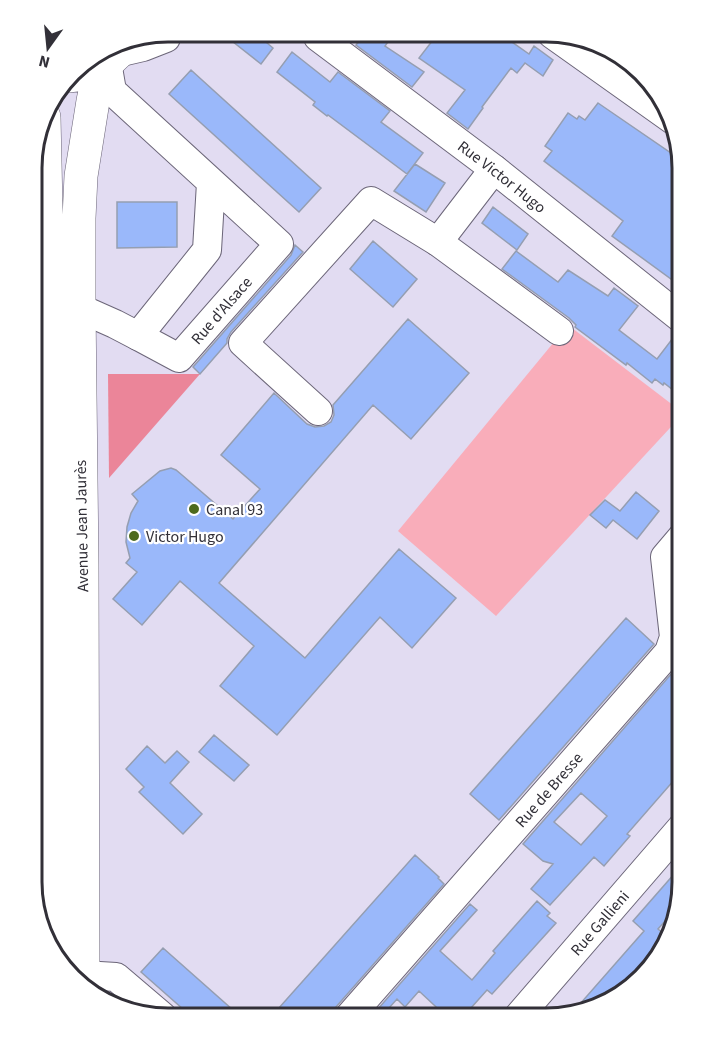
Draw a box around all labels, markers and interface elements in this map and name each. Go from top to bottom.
north arrow [18,18,78,78]
text: N [36,50,52,74]
street label: Rue Victor Hugo [453,136,551,219]
street label: Rue d'Alsace [186,272,257,349]
street label: Avenue Jean Jaurès [70,459,94,592]
place label: Canal 93 [206,499,263,521]
marker: Canal 93 [187,502,201,516]
place label: Victor Hugo [146,526,224,548]
marker: Victor Hugo [127,529,141,543]
street label: Rue de Bresse [510,748,588,832]
street label: Rue Gallieni [566,886,634,961]

